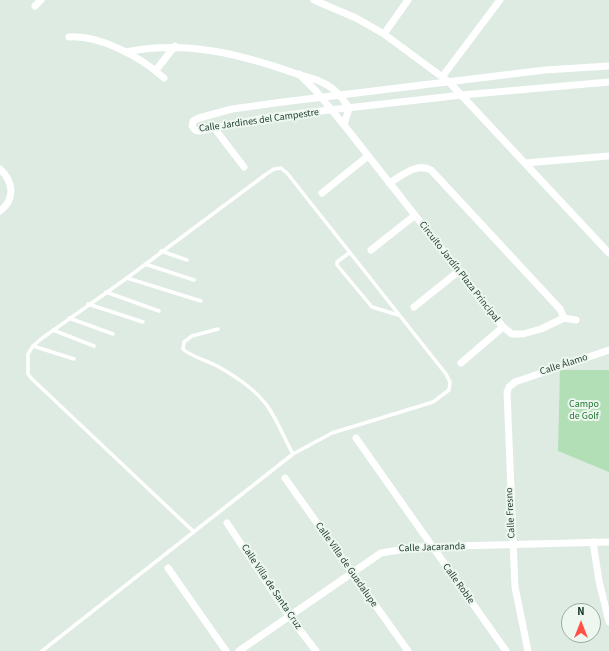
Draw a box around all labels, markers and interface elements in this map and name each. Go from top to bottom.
street label: Calle Jardines del Campestre [198,107,320,135]
street label: Circuito Jardín Plaza Principal [416,219,502,325]
street label: Calle Álamo [539,352,589,378]
park label: Campo de Golf [569,399,599,422]
street label: Calle Fresno [504,487,518,539]
street label: Calle Villa de Guadalupe [312,520,380,610]
street label: Calle Jacaranda [399,541,465,555]
street label: Calle Villa de Santa Cruz [238,542,304,632]
street label: Calle Roble [439,562,477,606]
north arrow [561,603,601,643]
text: N [577,604,585,619]

